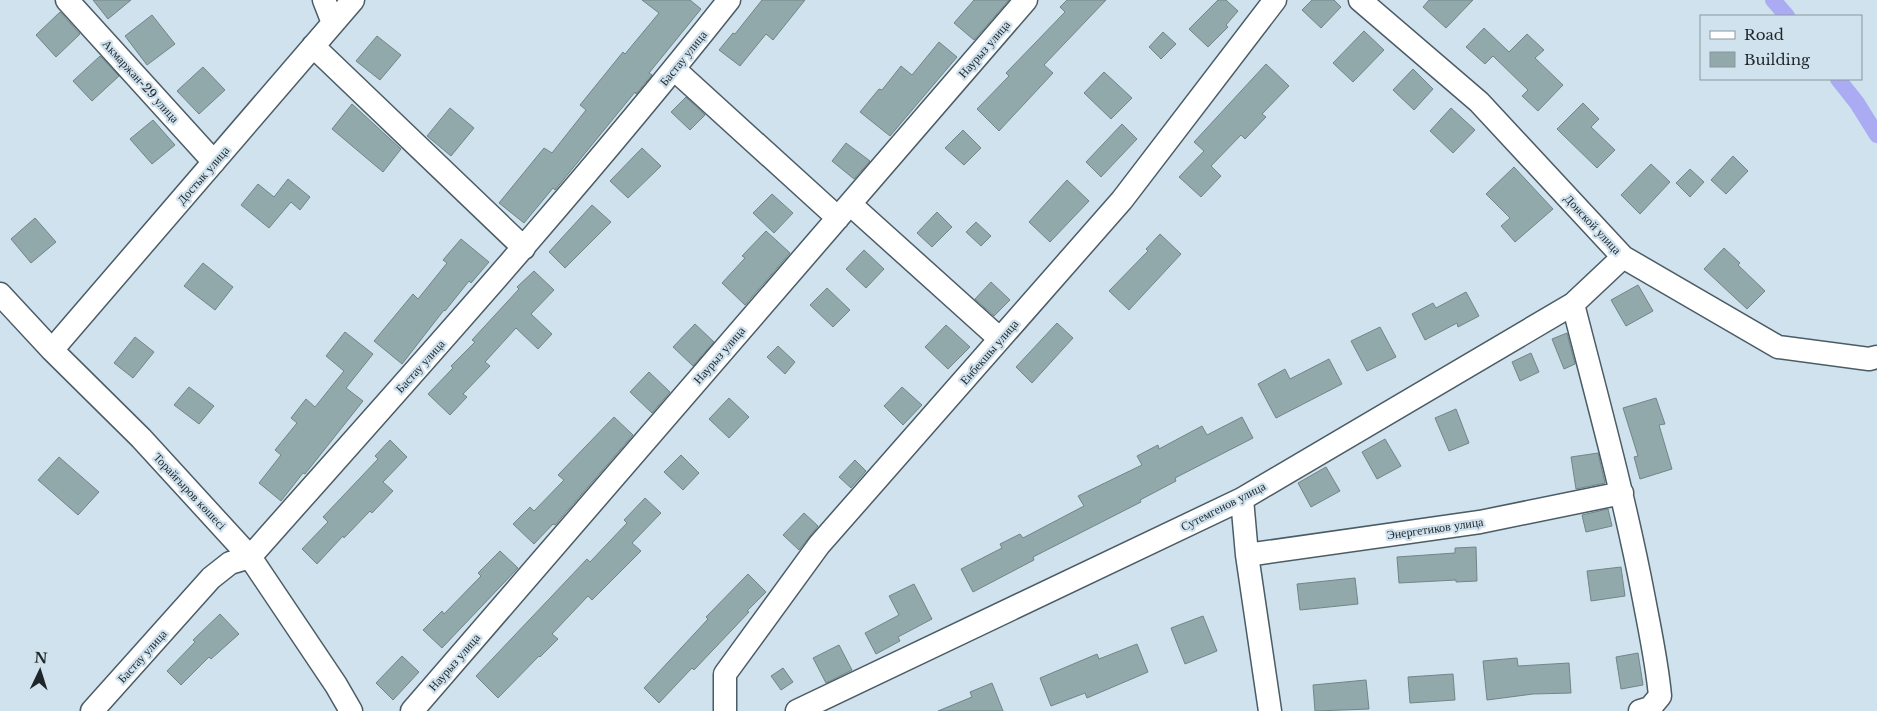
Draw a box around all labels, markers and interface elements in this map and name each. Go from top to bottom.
legend [1700,15,1862,80]
street label: Наурыз улица [955,17,1013,81]
text: Road [1744,25,1784,44]
street label: Бастау улица [656,27,710,89]
street label: Акмаржан-29 улица [100,36,183,126]
text: Building [1744,50,1811,69]
street label: Достык улица [174,142,233,207]
street label: Донской улица [1561,191,1625,258]
street label: Енбекшы улица [957,316,1022,388]
street label: Наурыз улица [690,323,748,387]
street label: Бастау улица [392,336,448,396]
street label: Торайғыров көшесі [151,449,230,533]
street label: Сутемгенов улица [1178,478,1268,534]
street label: Энергетиков улица [1386,514,1485,542]
street label: Бастау улица [114,626,170,686]
street label: Наурыз улица [425,630,483,694]
north arrow [15,646,65,696]
text: N [34,649,48,667]

